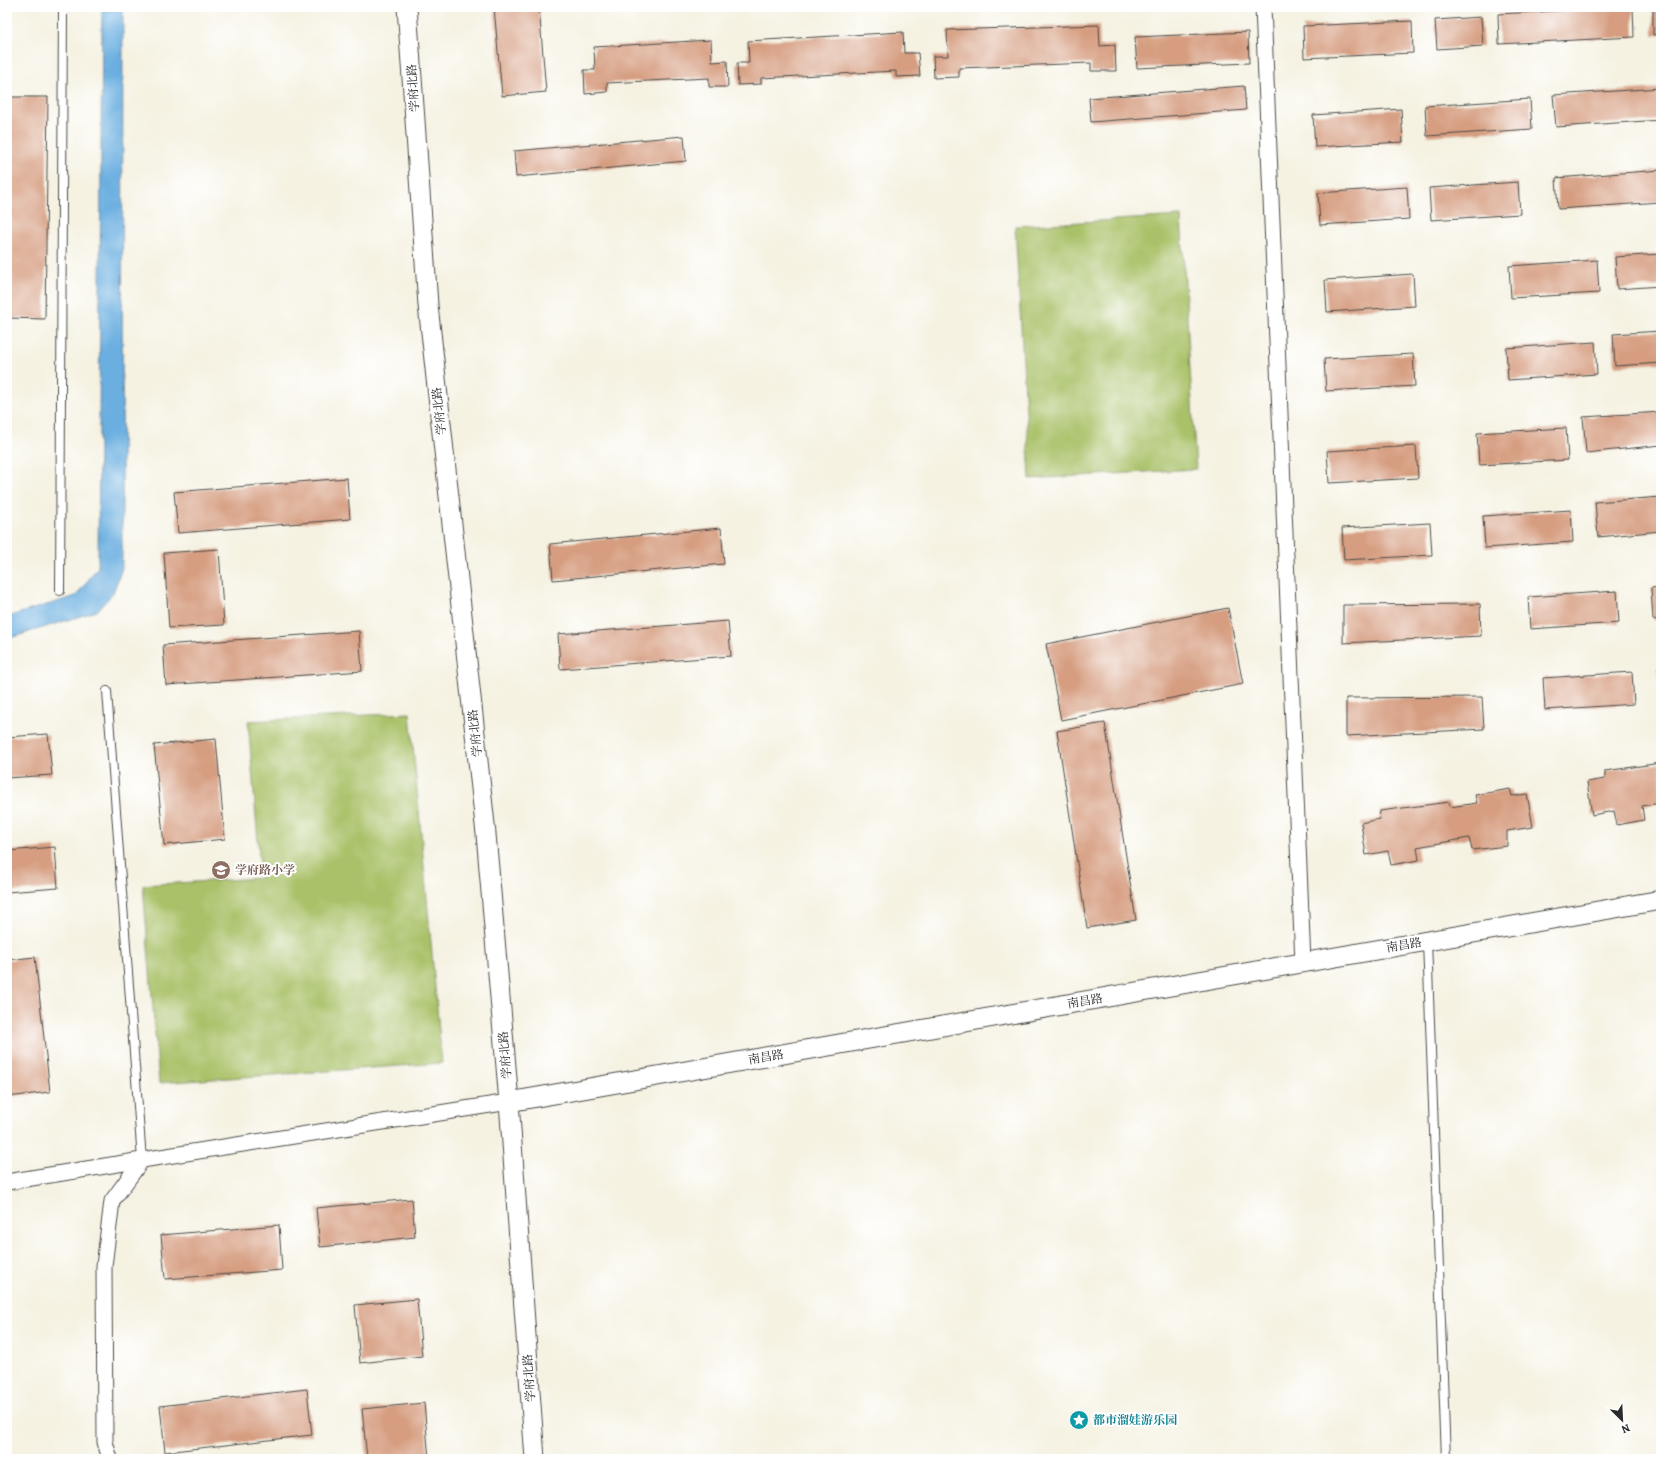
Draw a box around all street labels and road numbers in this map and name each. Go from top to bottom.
street label: 学府北路 [403,63,423,113]
street label: 学府北路 [429,386,449,436]
street label: 学府北路 [465,708,485,758]
street label: 南昌路 [1385,934,1423,956]
street label: 南昌路 [1066,990,1104,1012]
street label: 学府北路 [495,1030,515,1080]
street label: 南昌路 [747,1046,785,1068]
street label: 学府北路 [519,1353,539,1403]

